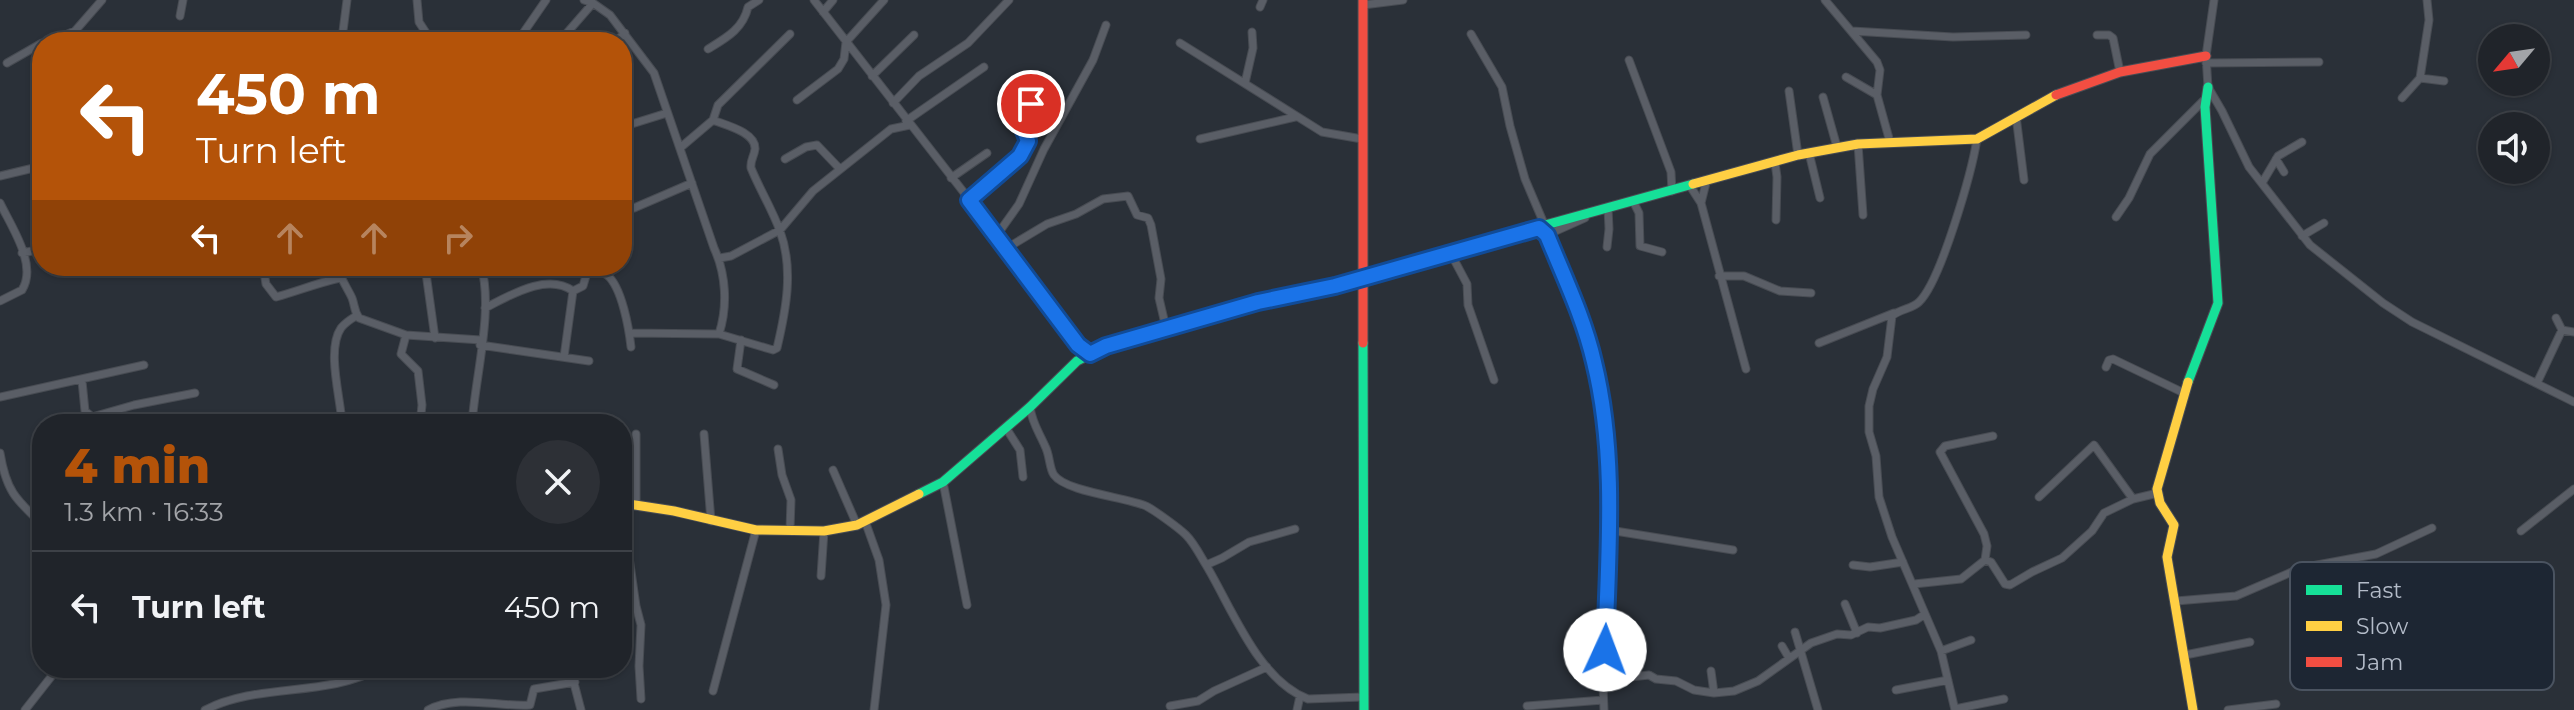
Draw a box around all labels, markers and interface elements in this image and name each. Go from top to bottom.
north arrow [2478,24,2550,96]
map controls [2478,24,2550,184]
text: 450 m [196,60,381,128]
icon: left [64,64,168,168]
pin [997,70,1065,138]
icon: arrive [1009,82,1053,126]
button: sound [2478,112,2550,184]
text: Turn left [196,128,347,172]
icon: left [184,216,228,260]
icon: ahead [268,216,312,260]
icon: ahead [352,216,396,260]
icon: right [436,216,480,260]
text: 4 min [64,437,210,495]
button: close [516,440,600,524]
text: 1.3 km · 16:33 [64,496,224,528]
legend [2290,562,2554,690]
text: Fast [2356,577,2402,604]
icon: left [64,585,108,629]
text: Turn left [132,589,265,626]
text: 450 m [504,589,600,626]
position arrow [1563,608,1647,692]
text: Slow [2356,613,2409,640]
text: Jam [2355,649,2403,676]

